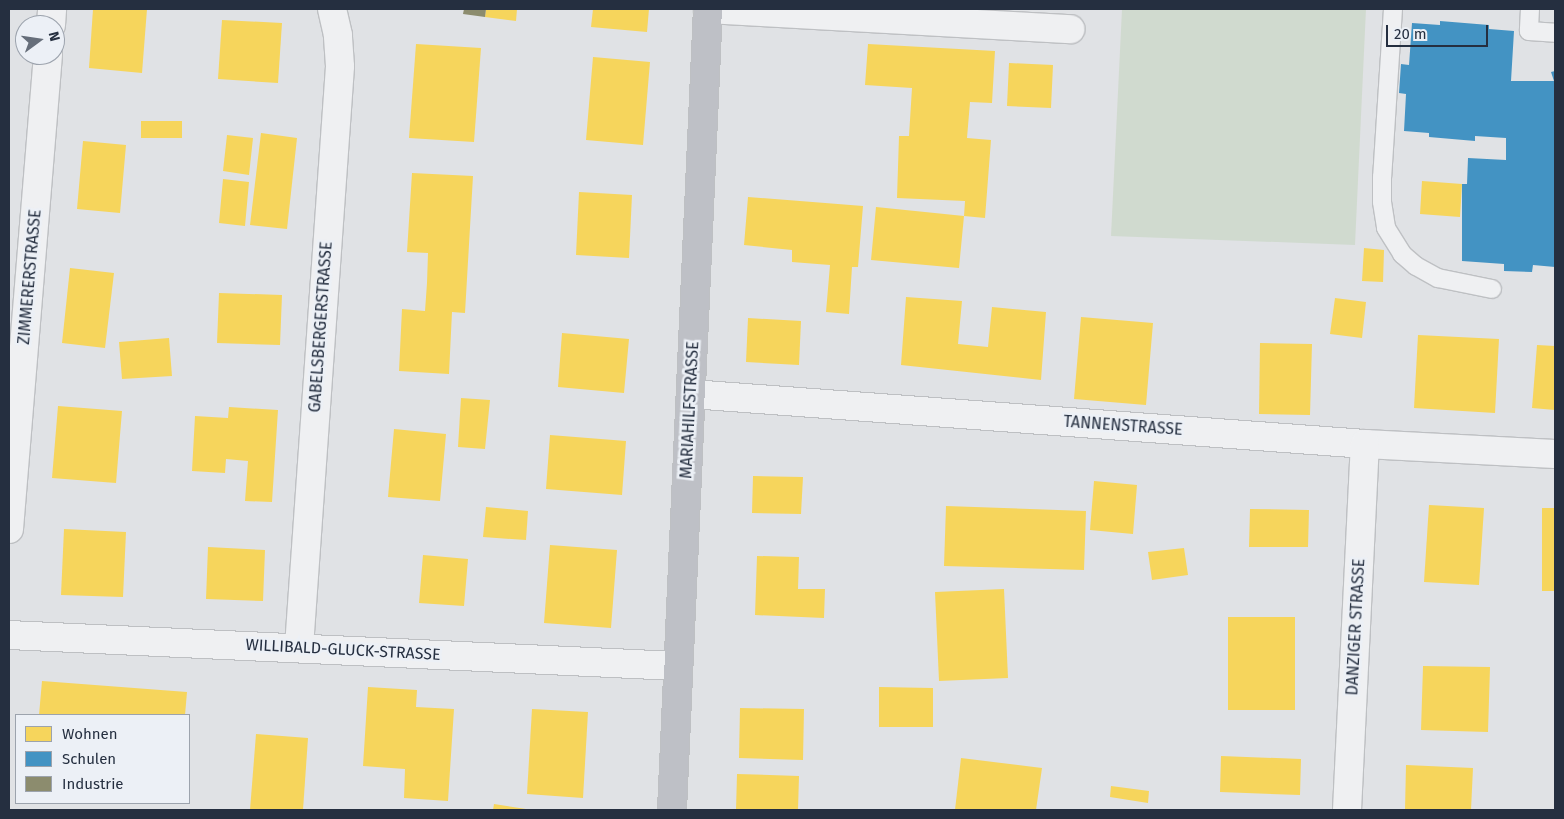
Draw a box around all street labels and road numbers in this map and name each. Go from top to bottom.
street label: ZIMMERERSTRASSE [15,209,45,345]
street label: GABELSBERGERSTRASSE [305,241,337,413]
street label: MARIAHILFSTRASSE [677,341,703,479]
street label: TANNENSTRASSE [1063,412,1183,440]
street label: DANZIGER STRASSE [1343,558,1369,696]
street label: WILLIBALD-GLUCK-STRASSE [245,635,441,665]

